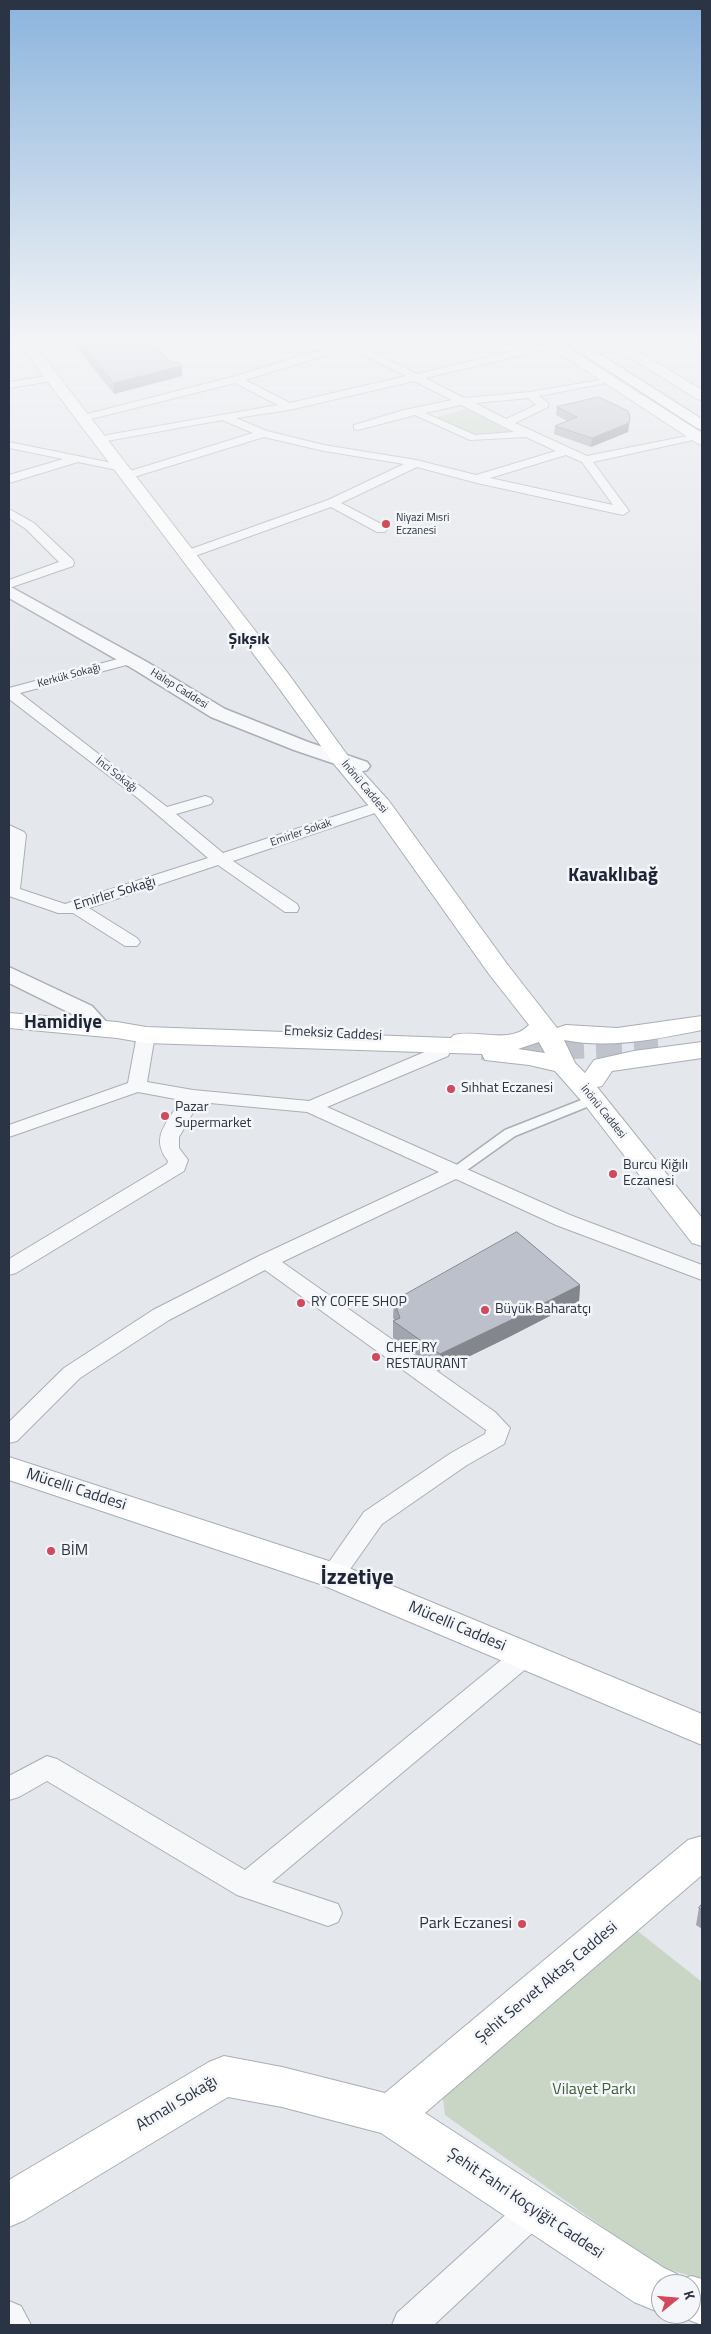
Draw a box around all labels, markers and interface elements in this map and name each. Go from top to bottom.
place label: Niyazi Mısri Eczanesi [396,511,449,537]
marker: Niyazi Mısri Eczanesi [380,518,392,530]
district label: Şıkşık [229,630,269,650]
street label: Kerkük Sokağı [36,661,102,691]
street label: Halep Caddesi [148,666,210,712]
street label: İnci Sokağı [93,755,139,795]
street label: İnönü Caddesi [338,758,390,816]
street label: Emirler Sokak [269,816,333,850]
district label: Kavaklıbağ [568,865,658,887]
street label: Emirler Sokağı [72,874,158,914]
district label: Hamidiye [24,1012,102,1034]
street label: Emeksiz Caddesi [283,1023,383,1045]
place label: Sıhhat Eczanesi [461,1081,553,1097]
marker: Sıhhat Eczanesi [445,1083,457,1095]
street label: İnönü Caddesi [577,1083,629,1141]
place label: Pazar Supermarket [175,1100,251,1132]
marker: Pazar Supermarket [159,1110,171,1122]
place label: Burcu Kiğılı Eczanesi [623,1158,688,1190]
marker: Burcu Kiğılı Eczanesi [607,1168,619,1180]
place label: RY COFFE SHOP [311,1295,407,1311]
marker: RY COFFE SHOP [295,1297,307,1309]
place label: Büyük Baharatçı [495,1302,591,1318]
marker: Büyük Baharatçı [479,1304,491,1316]
place label: CHEF RY RESTAURANT [386,1341,468,1374]
marker: CHEF RY RESTAURANT [370,1351,382,1363]
street label: Mücelli Caddesi [24,1465,128,1515]
place label: BİM [61,1541,88,1561]
marker: BİM [45,1545,57,1557]
district label: İzzetiye [320,1566,394,1592]
street label: Mücelli Caddesi [405,1598,509,1656]
place label: Park Eczanesi [419,1914,512,1934]
street label: Şehit Servet Aktaş Caddesi [472,1918,622,2048]
marker: Park Eczanesi [516,1918,528,1930]
street label: Atmalı Sokağı [133,2072,221,2136]
park label: Vilayet Parkı [552,2080,636,2100]
street label: Şehit Fahri Koçyiğit Caddesi [443,2145,607,2263]
north arrow [651,2274,701,2324]
text: K [679,2288,701,2302]

